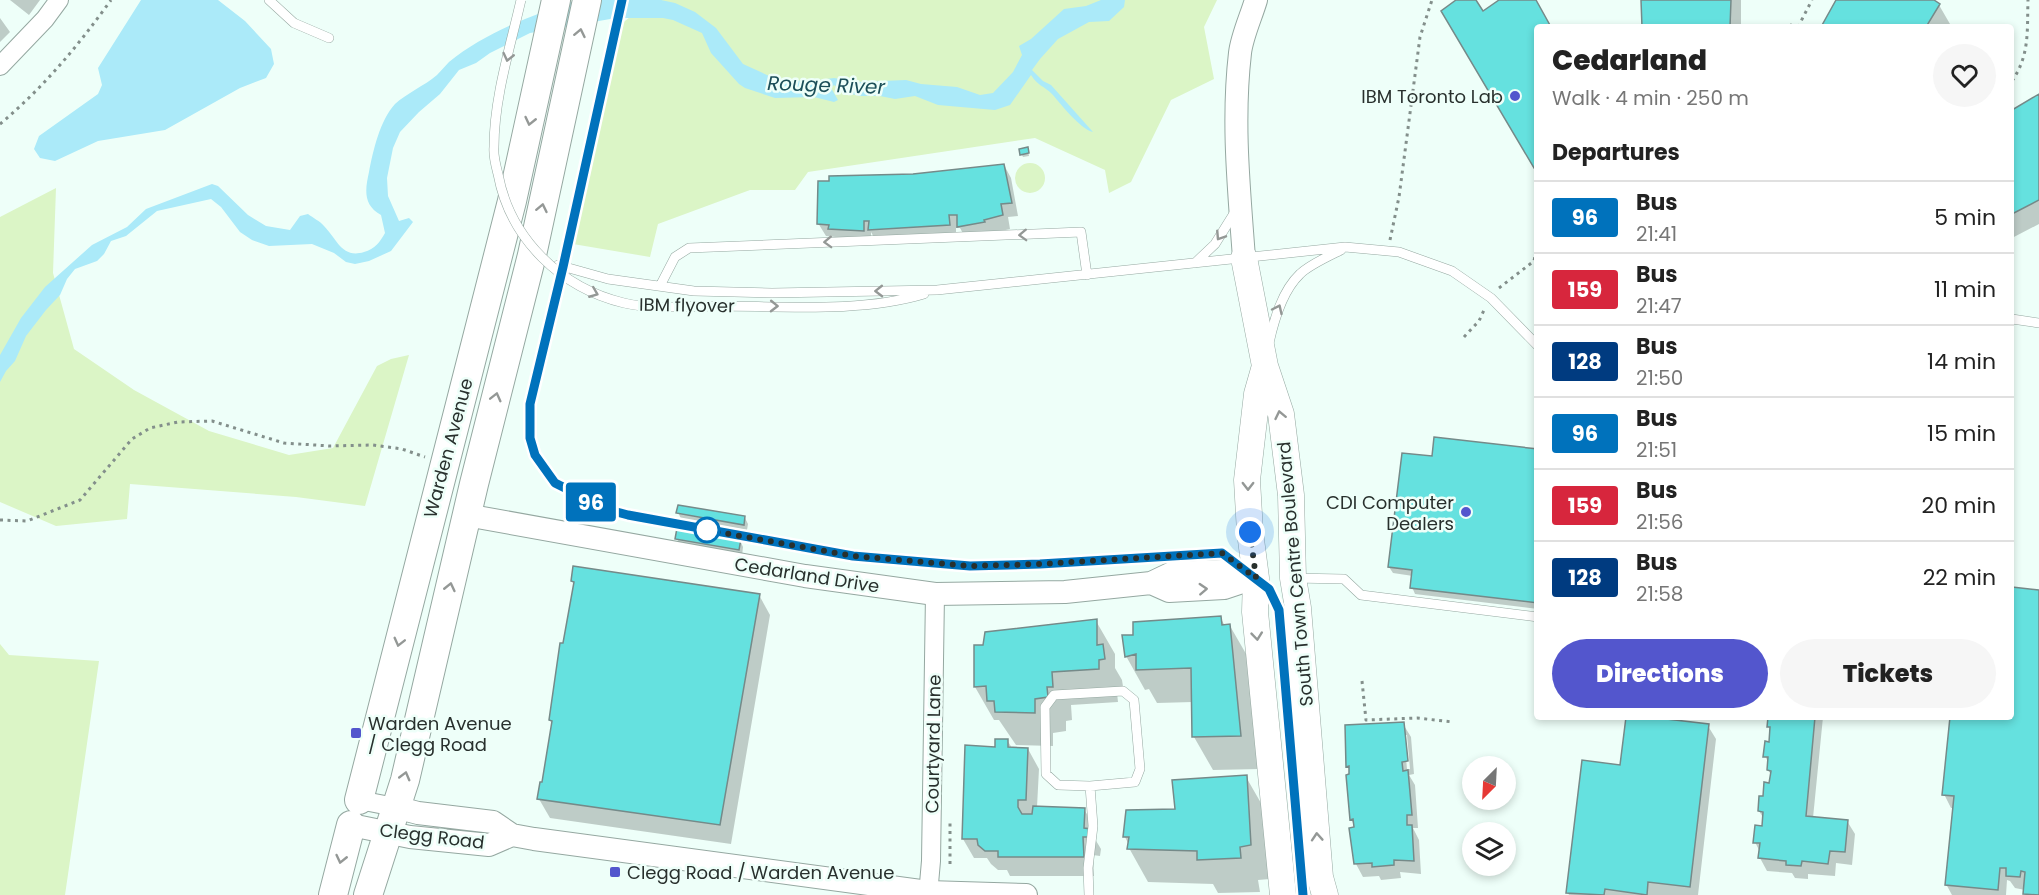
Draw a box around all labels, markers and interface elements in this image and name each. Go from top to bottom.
one-way arrow [573,29,586,39]
text: Cedarland [1552,41,1707,80]
button: heart [1933,44,1996,107]
one-way arrow [502,52,515,62]
water label: Rouge River [767,69,886,101]
place label: IBM Toronto Lab [1361,84,1503,109]
text: Walk · 4 min · 250 m [1552,84,1749,112]
marker: IBM Toronto Lab [1508,89,1522,103]
one-way arrow [524,116,537,126]
text: Departures [1552,137,1680,168]
text: Bus [1636,187,1678,218]
text: 5 min [1934,202,1996,233]
one-way arrow [535,203,548,213]
text: 96 [1572,203,1598,232]
text: 21:41 [1636,220,1677,248]
one-way arrow [1018,228,1027,241]
one-way arrow [1216,229,1227,240]
one-way arrow [824,236,833,249]
text: Bus [1636,259,1678,290]
text: 11 min [1934,274,1996,305]
text: 159 [1568,275,1602,304]
one-way arrow [874,285,883,298]
one-way arrow [588,286,599,298]
street label: IBM flyover [639,292,735,318]
text: 21:47 [1636,292,1682,320]
one-way arrow [769,300,778,312]
one-way arrow [1271,305,1283,316]
text: Bus [1636,331,1678,362]
text: 14 min [1927,346,1996,377]
text: 128 [1568,347,1602,376]
text: 21:50 [1636,364,1683,392]
street label: Warden Avenue [417,375,479,521]
one-way arrow [488,392,501,402]
text: Bus [1636,403,1678,434]
one-way arrow [1275,411,1288,421]
text: 15 min [1927,418,1996,449]
text: 96 [1572,419,1598,448]
text: 21:51 [1636,436,1677,464]
street label: South Town Centre Boulevard [1271,441,1319,707]
text: Bus [1636,475,1678,506]
one-way arrow [1242,481,1254,490]
line badge: 96 [564,482,618,522]
text: 96 [578,488,604,517]
place label: CDI Computer Dealers [1326,490,1454,536]
text: 20 min [1922,490,1996,521]
text: 159 [1568,491,1602,520]
marker: CDI Computer Dealers [1459,505,1473,519]
text: 21:56 [1636,508,1683,536]
unlabelled marker [694,517,720,543]
your location [1235,517,1265,547]
text: Bus [1636,547,1678,578]
street label: Cedarland Drive [733,551,881,599]
text: 22 min [1923,562,1996,593]
text: 128 [1568,563,1602,592]
text: 21:58 [1636,580,1683,608]
one-way arrow [442,582,455,592]
one-way arrow [1199,582,1208,595]
one-way arrow [1250,632,1263,641]
one-way arrow [393,637,406,647]
button: Directions [1552,639,1768,708]
button: Tickets [1780,639,1996,708]
street label: Courtyard Lane [919,674,947,814]
place label: Warden Avenue / Clegg Road [368,711,512,757]
marker: Warden Avenue / Clegg Road [349,726,363,740]
north arrow [1462,756,1516,810]
map controls [1462,756,1516,876]
one-way arrow [398,772,410,782]
street label: Clegg Road [378,817,486,855]
button: layers [1462,822,1516,876]
one-way arrow [1311,833,1324,842]
one-way arrow [335,854,348,864]
place label: Clegg Road / Warden Avenue [627,860,894,885]
marker: Clegg Road / Warden Avenue [608,865,622,879]

